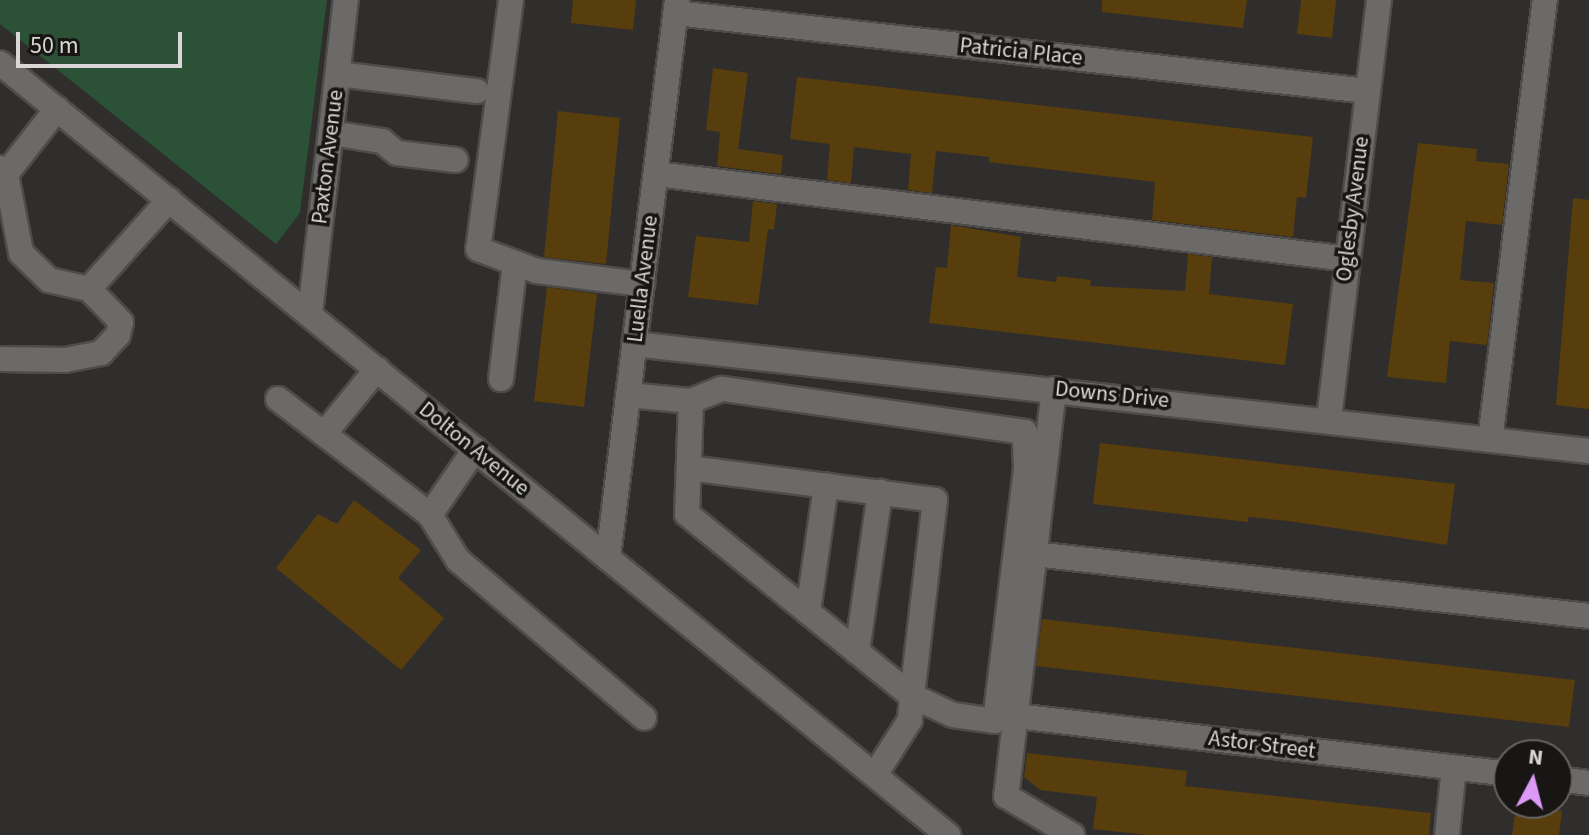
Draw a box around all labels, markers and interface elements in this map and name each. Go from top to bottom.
scale bar [20,16,186,66]
text: 50 m [30,28,79,63]
street label: Patricia Place [958,32,1084,72]
street label: Paxton Avenue [307,88,349,226]
street label: Oglesby Avenue [1331,135,1375,283]
street label: Luella Avenue [622,214,664,344]
street label: Downs Drive [1054,376,1170,414]
street label: Dolton Avenue [413,396,535,502]
street label: Astor Street [1207,725,1317,765]
north arrow [1493,739,1573,819]
text: N [1526,740,1545,774]

